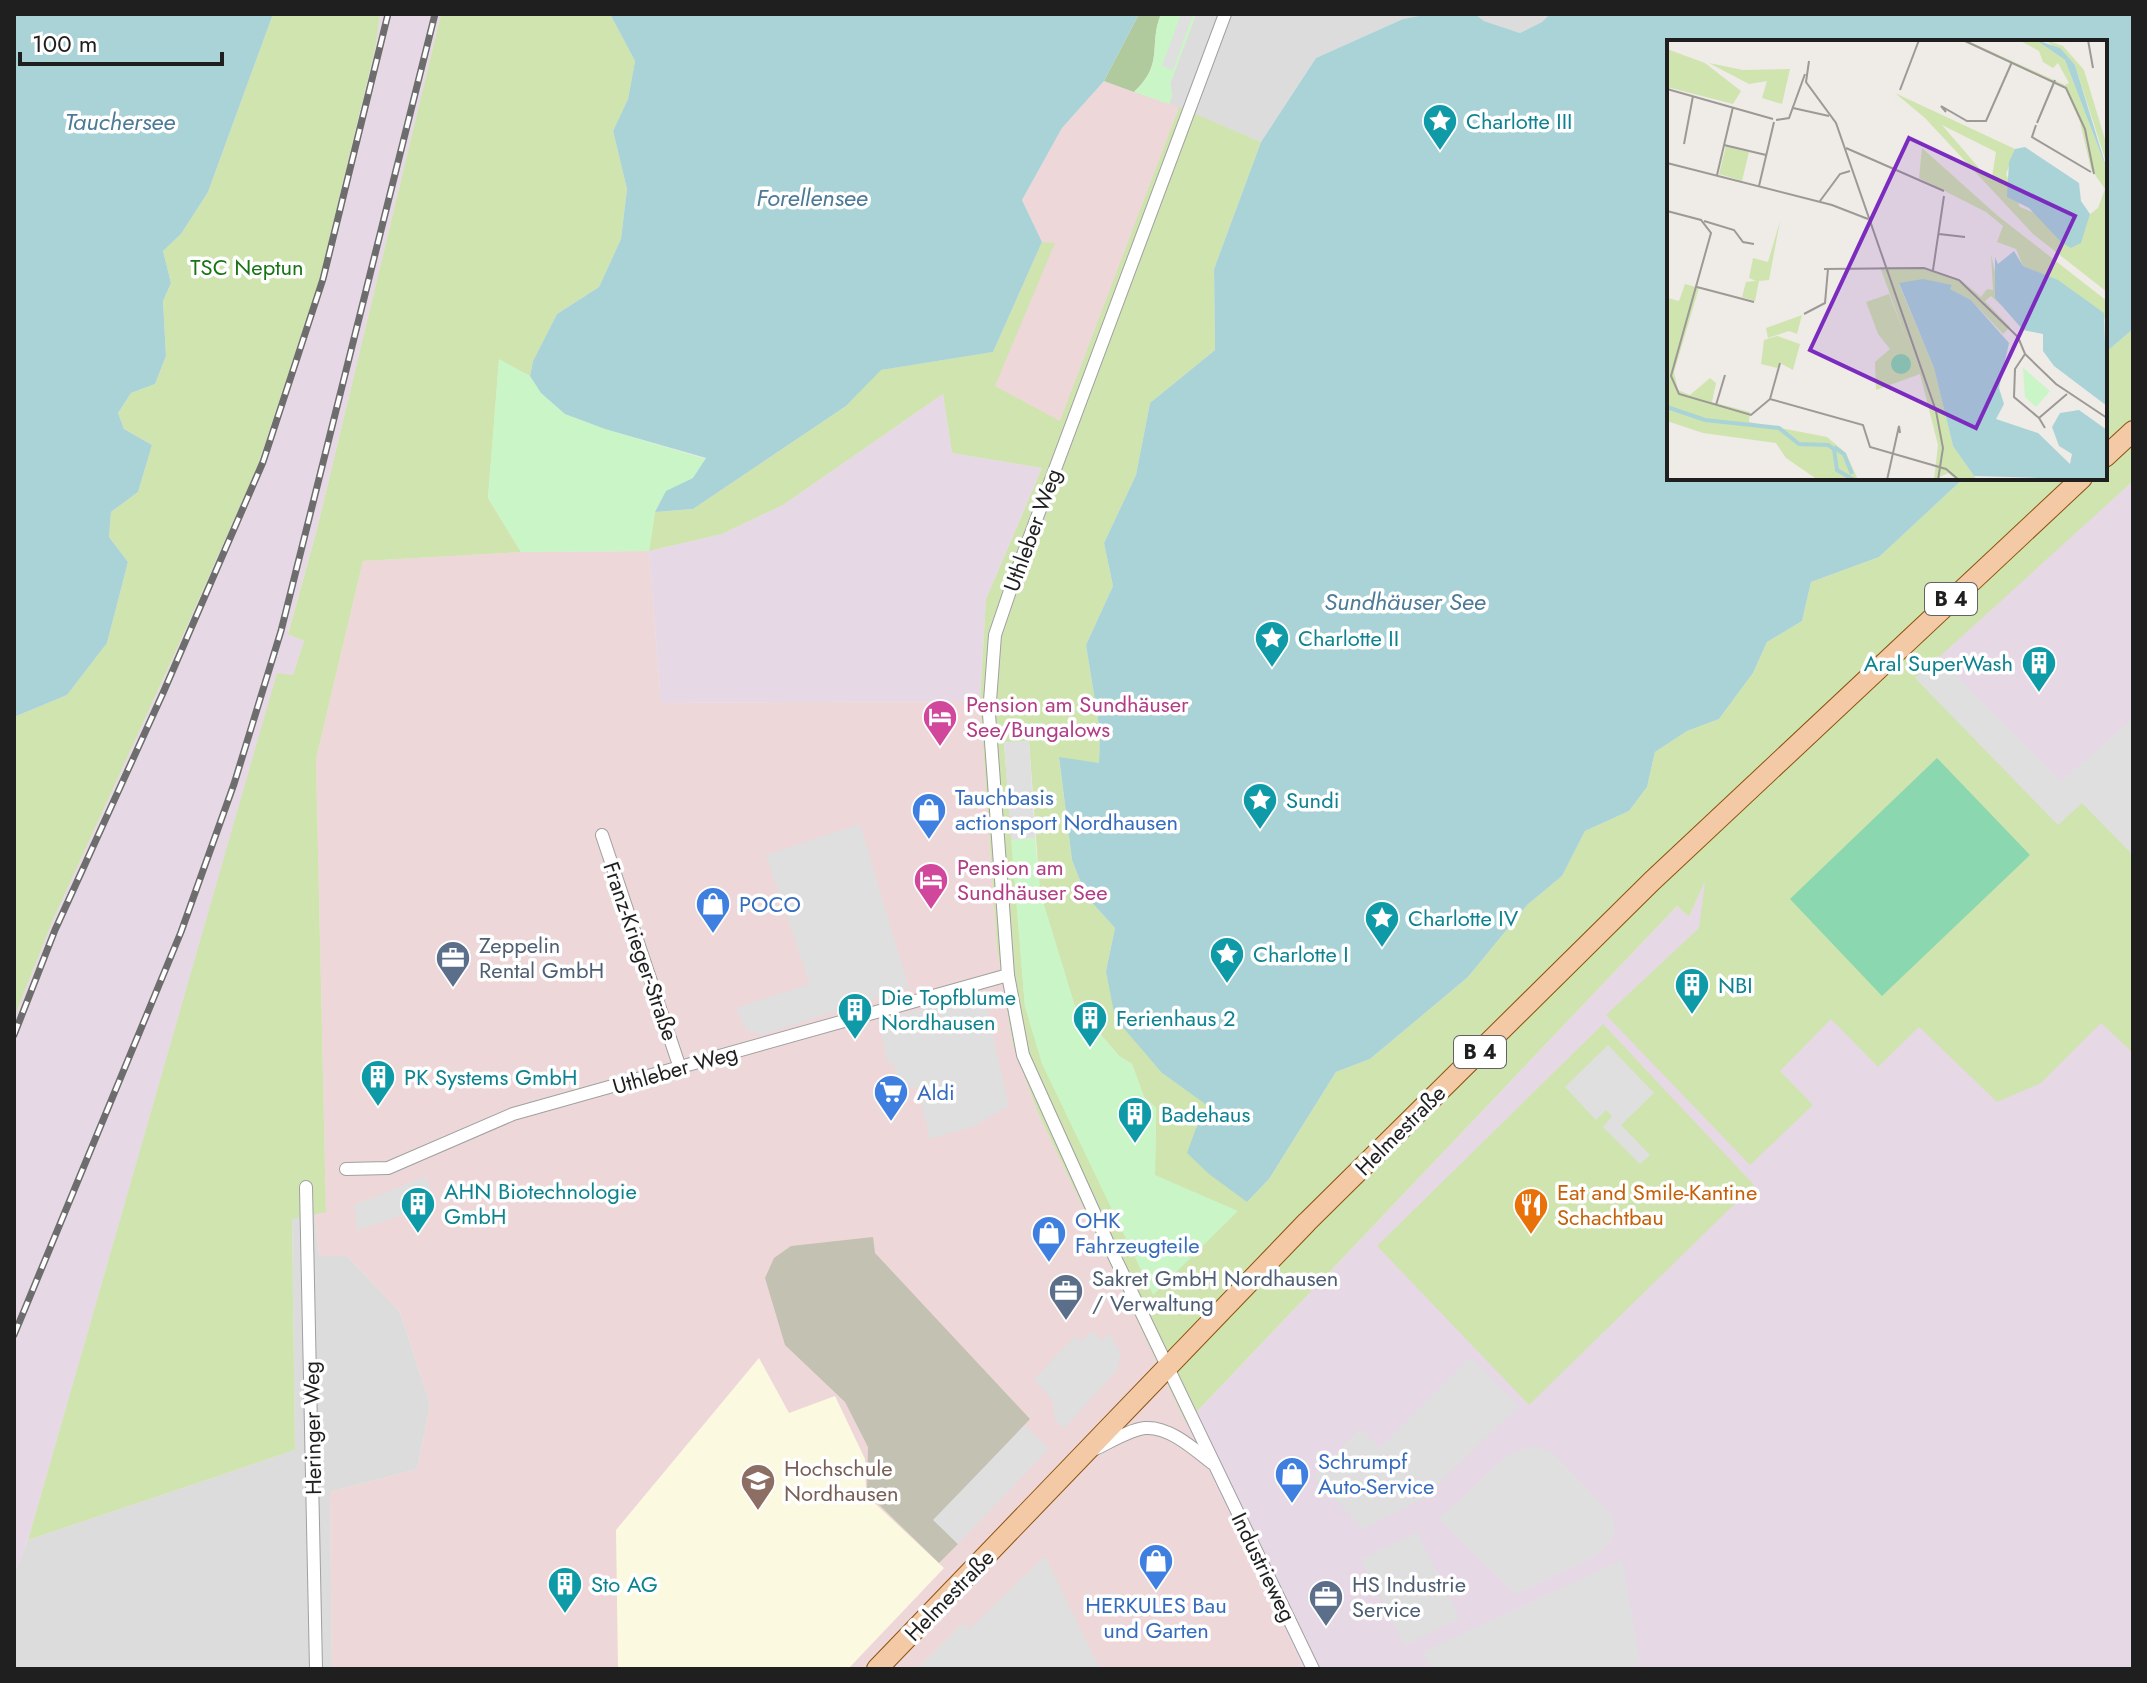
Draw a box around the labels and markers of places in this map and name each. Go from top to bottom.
place icon: Charlotte III [1421,102,1459,152]
place label: Charlotte III [1466,105,1572,137]
place icon: Charlotte II [1253,619,1291,669]
place label: Charlotte II [1298,622,1399,654]
building icon: Aral SuperWash [2020,644,2058,694]
place label: Aral SuperWash [1864,647,2013,679]
place label: Pension am Sundhäuser See/Bungalows [966,688,1189,745]
hotel icon: Pension am Sundhäuser See/Bungalows [921,698,959,748]
place label: Tauchbasis actionsport Nordhausen [955,781,1178,838]
place icon: Sundi [1241,781,1279,831]
place label: Sundi [1286,784,1339,816]
shop icon: Tauchbasis actionsport Nordhausen [910,791,948,841]
place label: Pension am Sundhäuser See [957,851,1108,908]
hotel icon: Pension am Sundhäuser See [912,861,950,911]
shop icon: POCO [694,885,732,935]
place label: POCO [739,888,801,920]
place icon: Charlotte IV [1363,899,1401,949]
place label: Charlotte IV [1408,902,1519,934]
place label: Zeppelin Rental GmbH [479,929,604,986]
place icon: Charlotte I [1208,935,1246,985]
place label: Charlotte I [1253,938,1349,970]
office icon: Zeppelin Rental GmbH [434,939,472,989]
building icon: NBI [1673,966,1711,1016]
place label: NBI [1718,969,1753,1001]
place label: Die Topfblume Nordhausen [881,981,1016,1038]
building icon: Die Topfblume Nordhausen [836,991,874,1041]
building icon: Ferienhaus 2 [1071,999,1109,1049]
place label: Ferienhaus 2 [1116,1002,1235,1034]
building icon: PK Systems GmbH [359,1058,397,1108]
place label: PK Systems GmbH [404,1061,577,1093]
supermarket icon: Aldi [872,1073,910,1123]
place label: Aldi [917,1076,955,1108]
building icon: Badehaus [1116,1095,1154,1145]
place label: Badehaus [1161,1098,1250,1130]
place label: AHN Biotechnologie GmbH [444,1175,637,1232]
place label: Eat and Smile-Kantine Schachtbau [1557,1176,1757,1233]
building icon: AHN Biotechnologie GmbH [399,1185,437,1235]
restaurant icon: Eat and Smile-Kantine Schachtbau [1512,1186,1550,1236]
place label: OHK Fahrzeugteile [1075,1204,1200,1261]
shop icon: OHK Fahrzeugteile [1030,1214,1068,1264]
place label: Sakret GmbH Nordhausen / Verwaltung [1092,1262,1338,1319]
office icon: Sakret GmbH Nordhausen / Verwaltung [1047,1272,1085,1322]
place label: Schrumpf Auto-Service [1318,1445,1434,1502]
place label: Hochschule Nordhausen [784,1452,899,1509]
shop icon: Schrumpf Auto-Service [1273,1455,1311,1505]
school or university icon: Hochschule Nordhausen [739,1462,777,1512]
shop icon: HERKULES Bau und Garten [1137,1542,1175,1592]
building icon: Sto AG [546,1565,584,1615]
place label: Sto AG [591,1568,658,1600]
place label: HS Industrie Service [1352,1568,1466,1625]
office icon: HS Industrie Service [1307,1578,1345,1628]
place label: HERKULES Bau und Garten [1085,1589,1227,1646]

